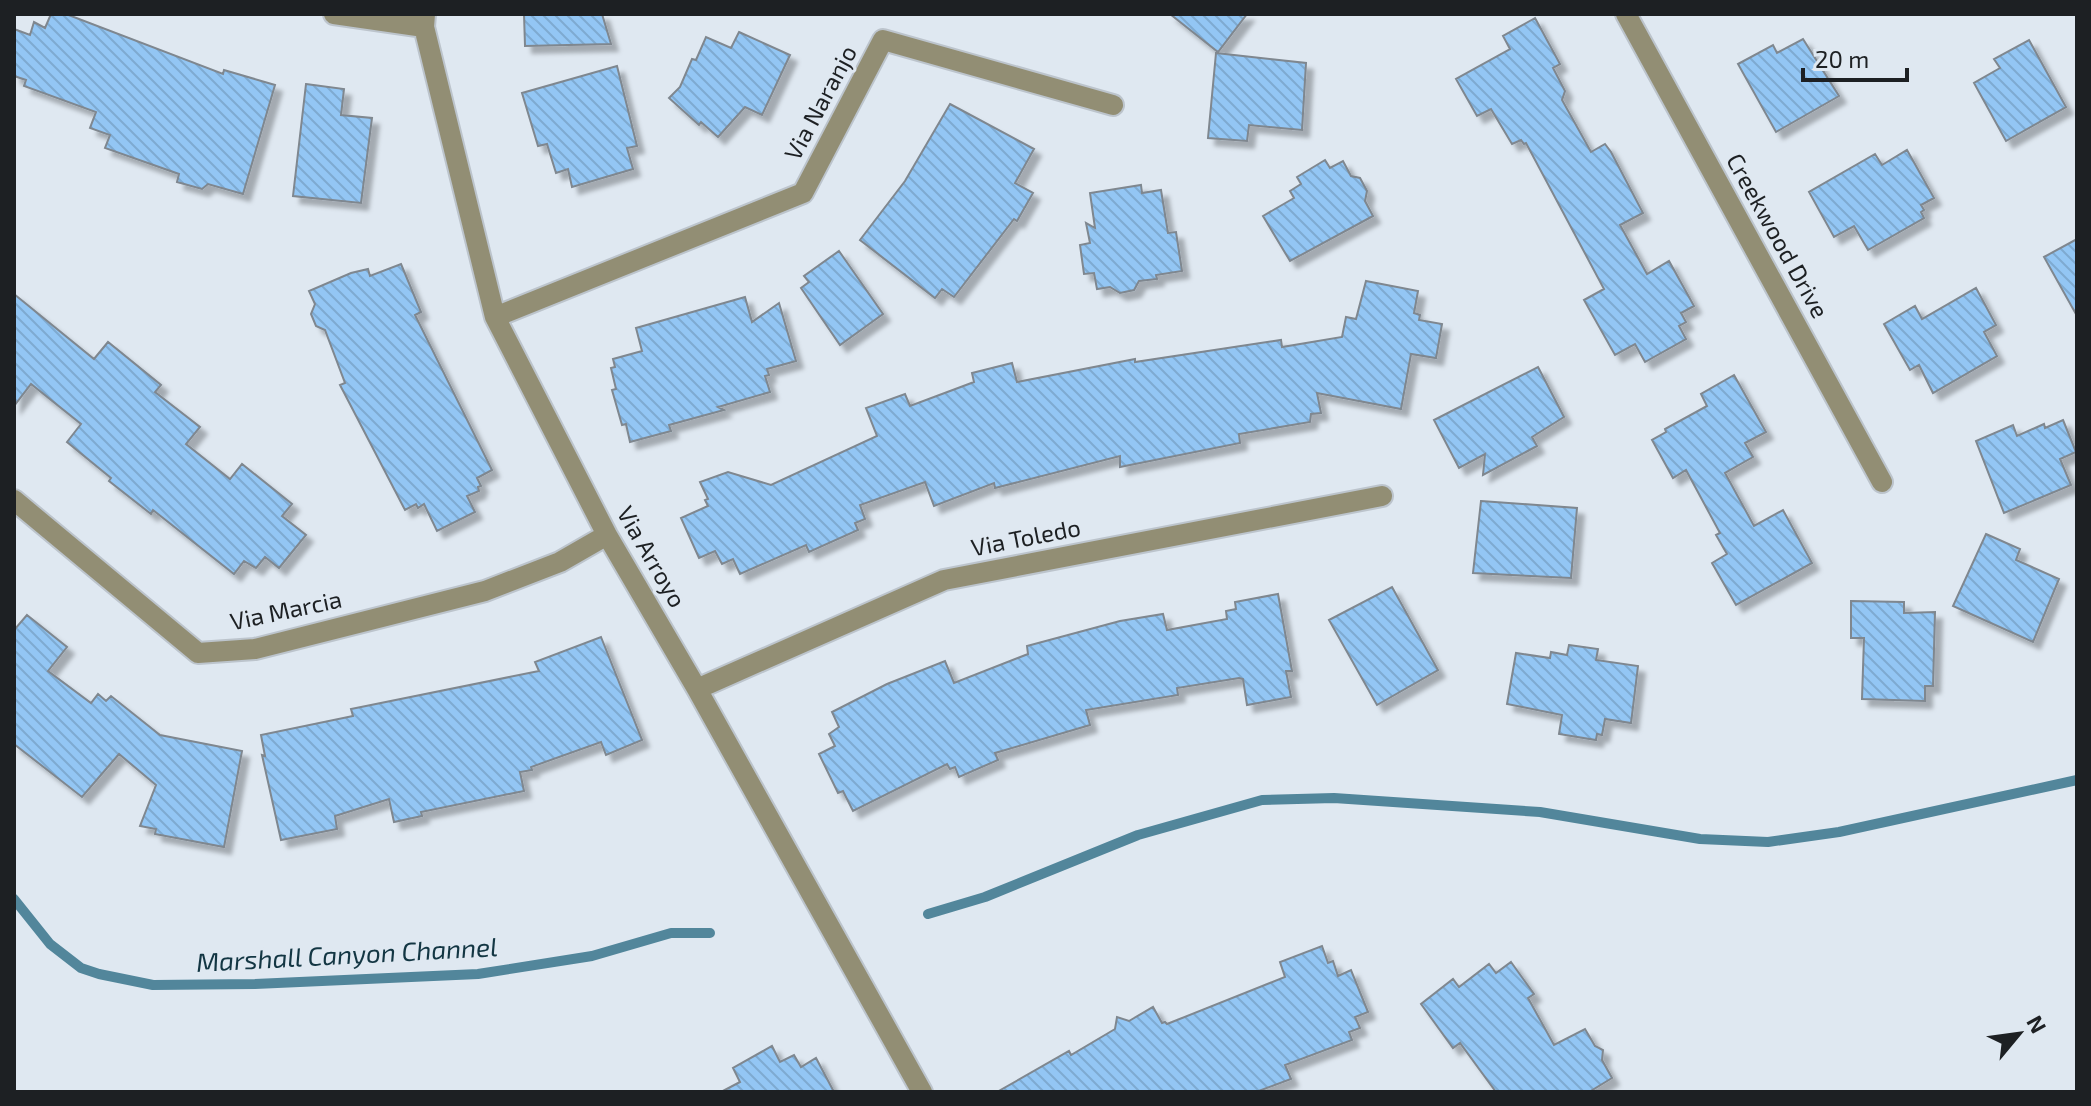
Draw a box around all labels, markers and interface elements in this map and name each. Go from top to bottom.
scale bar [1803,32,1907,82]
street label: Via Naranjo [777,40,862,165]
text: 20 m [1815,44,1869,73]
street label: Creekwood Drive [1721,148,1836,323]
street label: Via Arroyo [612,500,693,612]
street label: Via Toledo [969,512,1083,561]
street label: Via Marcia [227,584,344,636]
water label: Marshall Canyon Channel [195,930,498,978]
north arrow [1979,994,2059,1074]
text: N [2022,1011,2053,1037]

